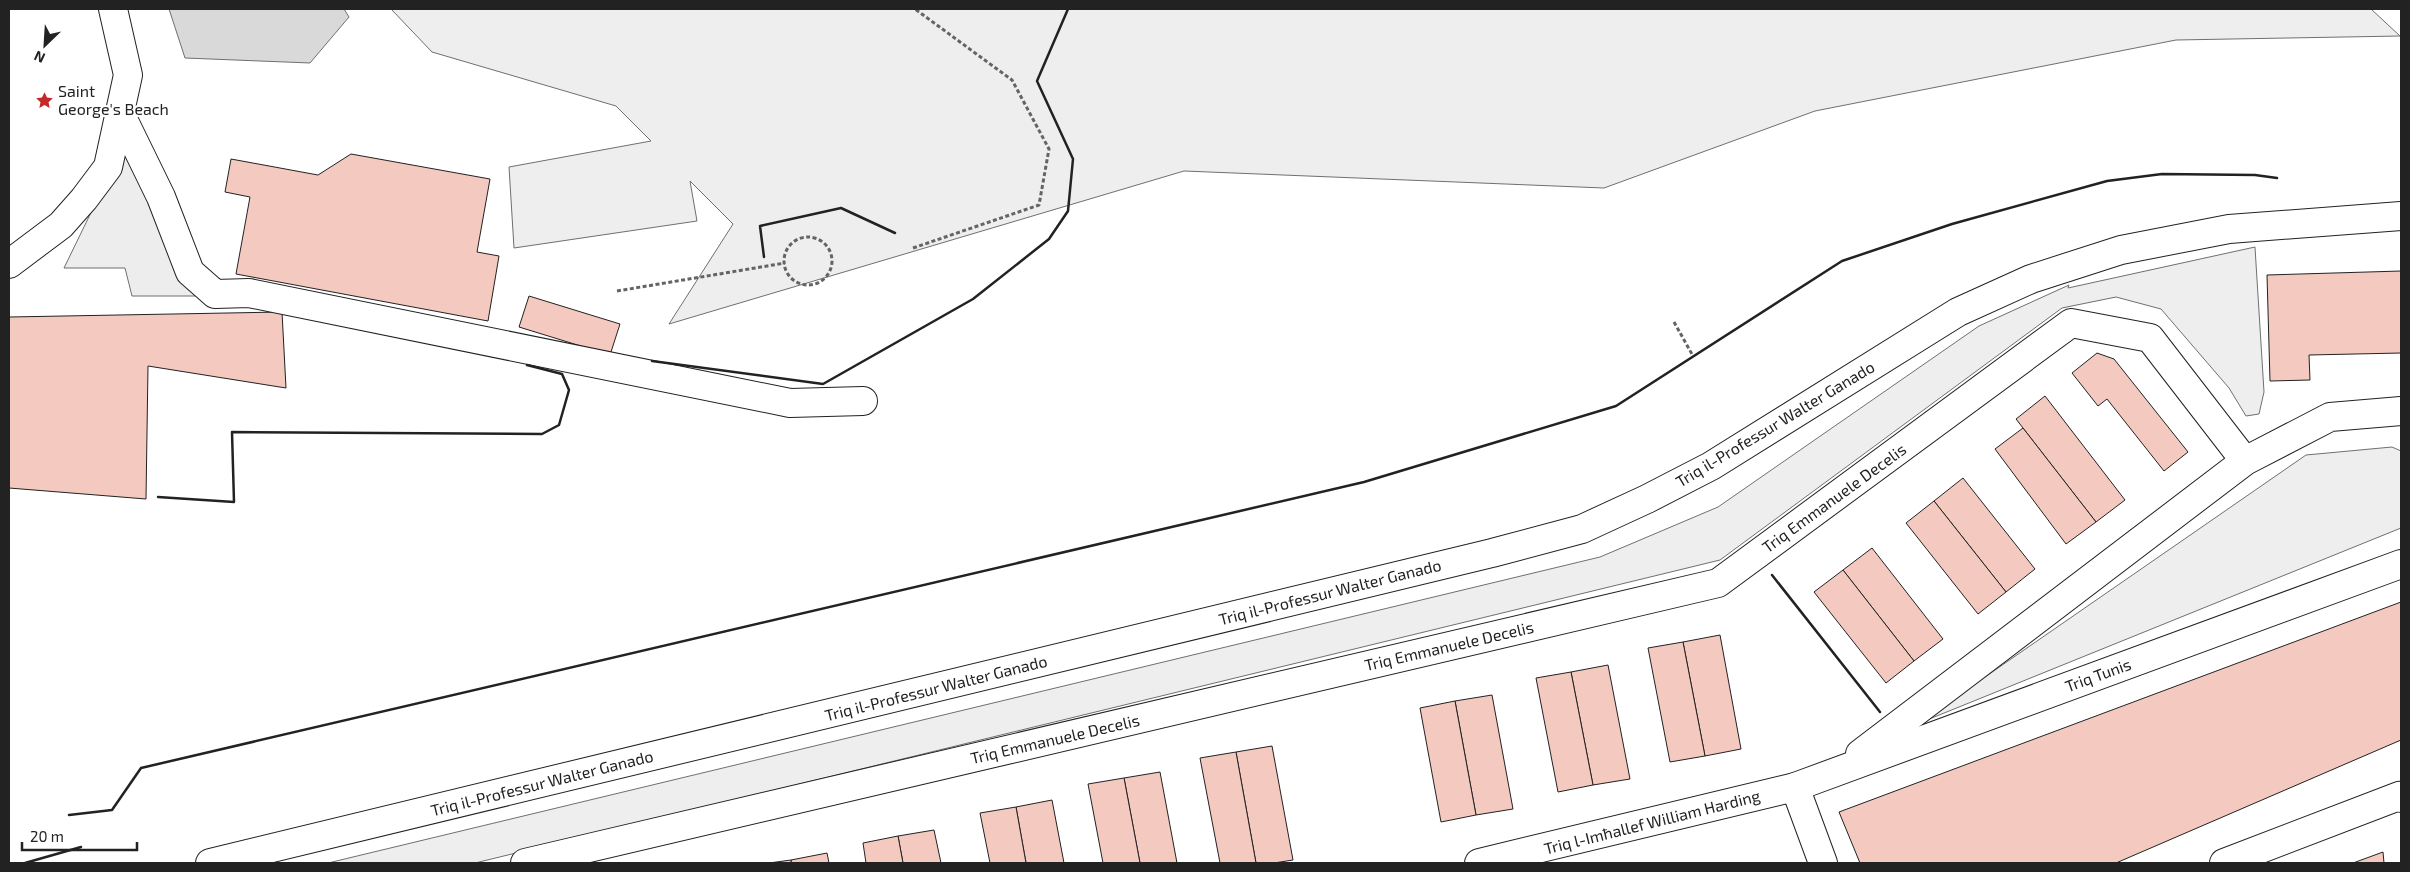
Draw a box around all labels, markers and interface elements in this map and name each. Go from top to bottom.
north arrow [20,20,70,70]
text: N [31,47,47,67]
place label: Saint George's Beach [58,81,169,118]
place icon: Saint George's Beach [34,90,54,110]
street label: Triq il-Professur Walter Ganado [1672,357,1878,491]
street label: Triq Emmanuele Decelis [1758,439,1909,556]
street label: Triq il-Professur Walter Ganado [1217,555,1443,628]
street label: Triq Emmanuele Decelis [1362,617,1535,674]
street label: Triq il-Professur Walter Ganado [823,651,1049,724]
street label: Triq Tunis [2062,654,2133,695]
street label: Triq Emmanuele Decelis [968,710,1141,767]
street label: Triq il-Professur Walter Ganado [429,746,655,819]
street label: Triq l-Imħallef William Harding [1542,785,1762,858]
scale bar [22,820,138,852]
text: 20 m [30,827,64,845]

